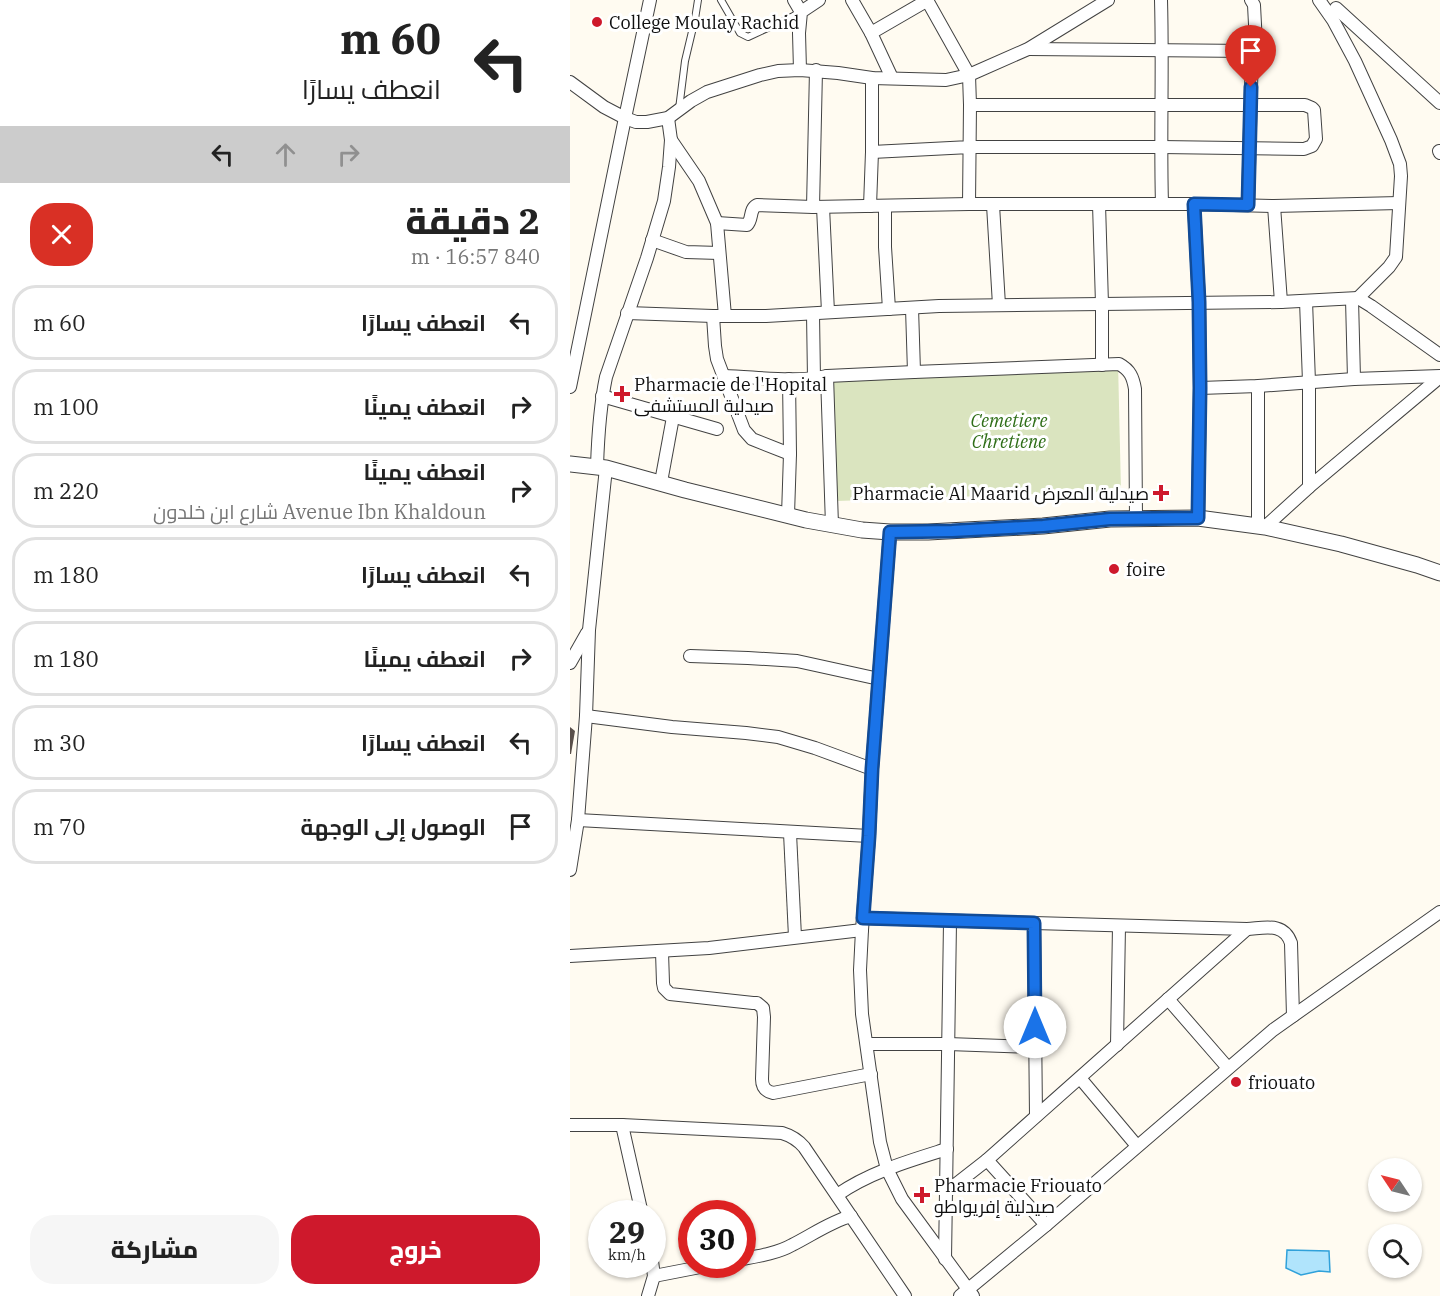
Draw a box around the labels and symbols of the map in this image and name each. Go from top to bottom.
place label: College Moulay Rachid [609,11,800,34]
marker: College Moulay Rachid [590,15,604,29]
pin [1225,25,1276,87]
place label: Pharmacie de l'Hopital صيدلية المستشفى [634,373,827,417]
marker: Pharmacie de l'Hopital صيدلية المستشفى [615,387,629,401]
park label: Cemetiere Chretiene [970,409,1048,453]
place label: Pharmacie Al Maarid صيدلية المعرض [852,482,1149,505]
marker: Pharmacie Al Maarid صيدلية المعرض [1154,486,1168,500]
place label: foire [1126,558,1166,581]
marker: foire [1107,562,1121,576]
position arrow [1003,995,1067,1059]
place label: friouato [1248,1071,1315,1094]
marker: friouato [1229,1075,1243,1089]
north arrow [1368,1158,1422,1212]
place label: Pharmacie Friouato صيدلية إفريواطو [934,1174,1102,1218]
marker: Pharmacie Friouato صيدلية إفريواطو [915,1188,929,1202]
speed limit sign: 30 [678,1200,756,1278]

